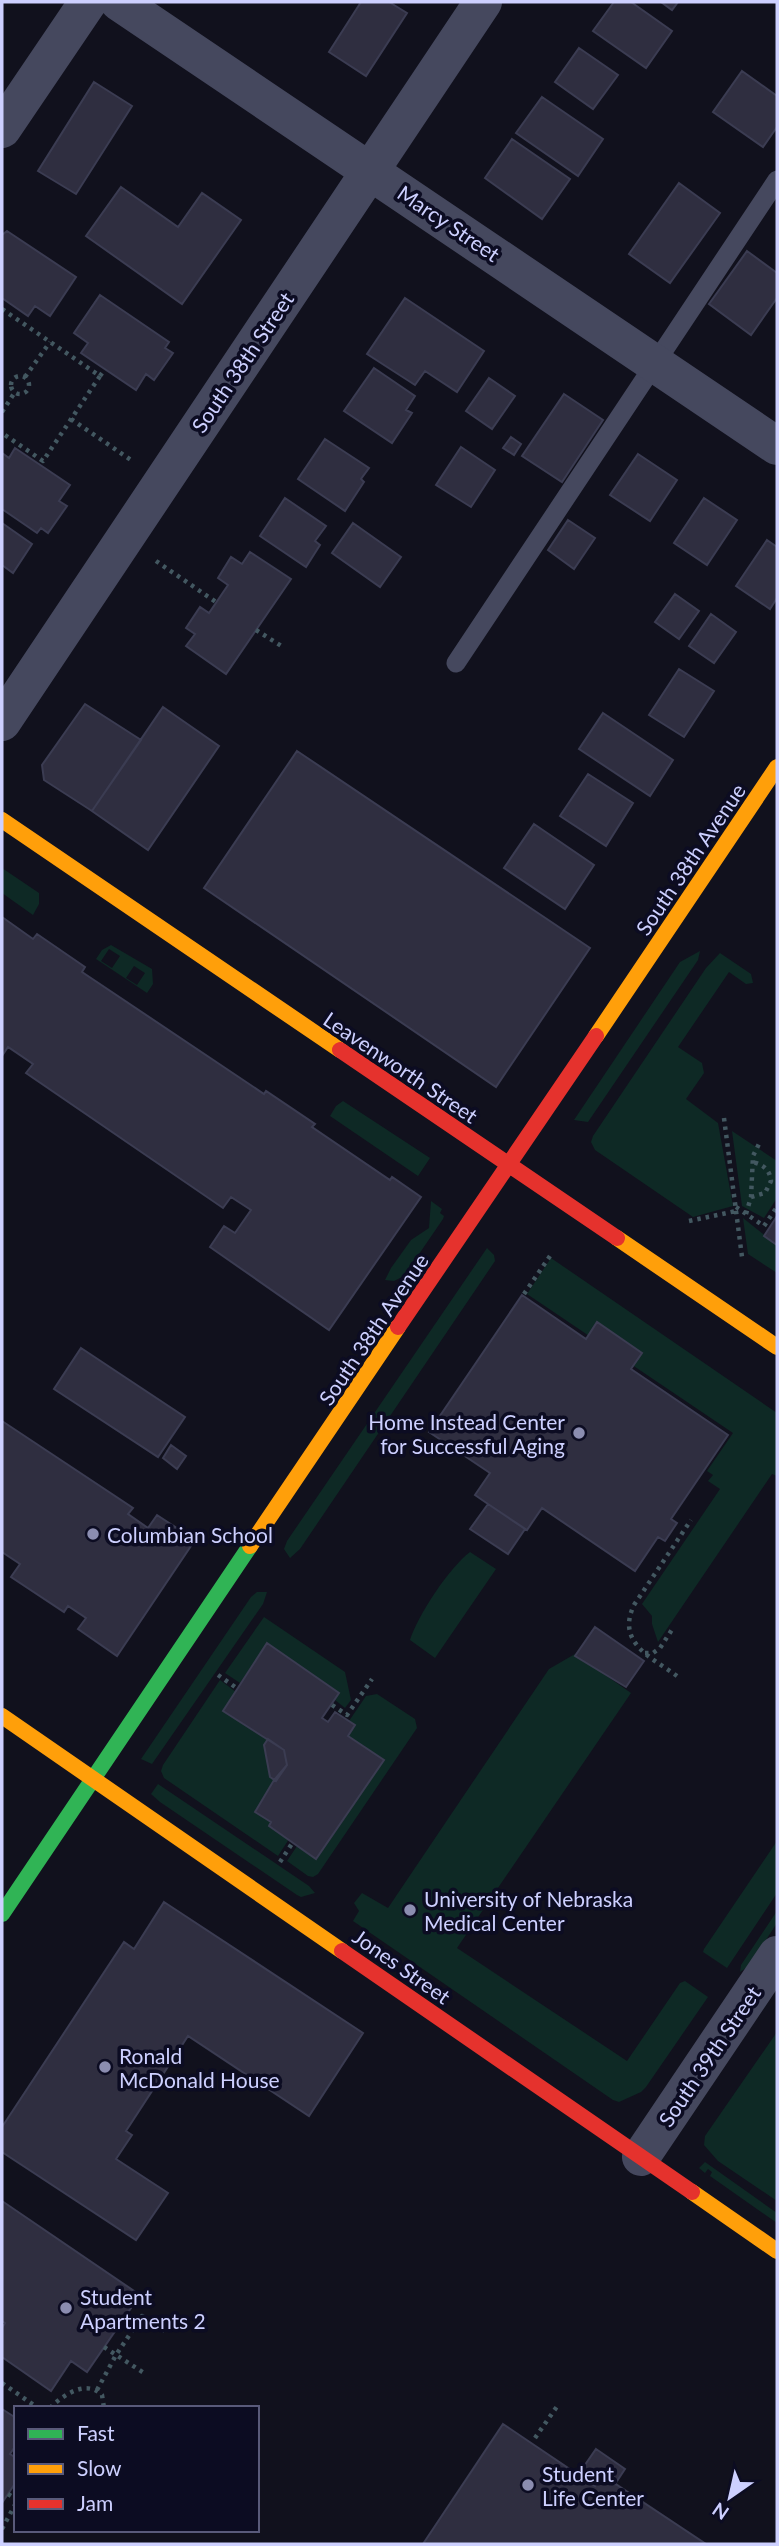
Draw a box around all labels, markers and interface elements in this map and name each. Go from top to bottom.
street label: Marcy Street [393,180,505,267]
street label: South 38th Street [186,287,298,437]
street label: South 38th Avenue [630,778,750,940]
street label: Leavenworth Street [319,1006,483,1128]
street label: South 38th Avenue [313,1248,433,1410]
place label: Home Instead Center for Successful Aging [368,1409,565,1458]
marker: Home Instead Center for Successful Aging [571,1425,587,1441]
place label: Columbian School [107,1522,273,1547]
marker: Columbian School [85,1526,101,1542]
place label: University of Nebraska Medical Center [424,1886,633,1935]
marker: University of Nebraska Medical Center [402,1902,418,1918]
street label: Jones Street [349,1923,456,2009]
street label: South 39th Street [653,1981,765,2131]
place label: Ronald McDonald House [119,2043,280,2092]
marker: Ronald McDonald House [97,2059,113,2075]
place label: Student Apartments 2 [80,2284,206,2333]
marker: Student Apartments 2 [58,2300,74,2316]
legend [14,2406,259,2532]
text: Fast [77,2420,115,2445]
text: Slow [77,2455,122,2480]
place label: Student Life Center [542,2461,644,2510]
north arrow [695,2462,765,2532]
marker: Student Life Center [520,2477,536,2493]
text: Jam [77,2490,113,2515]
text: N [708,2498,733,2525]

